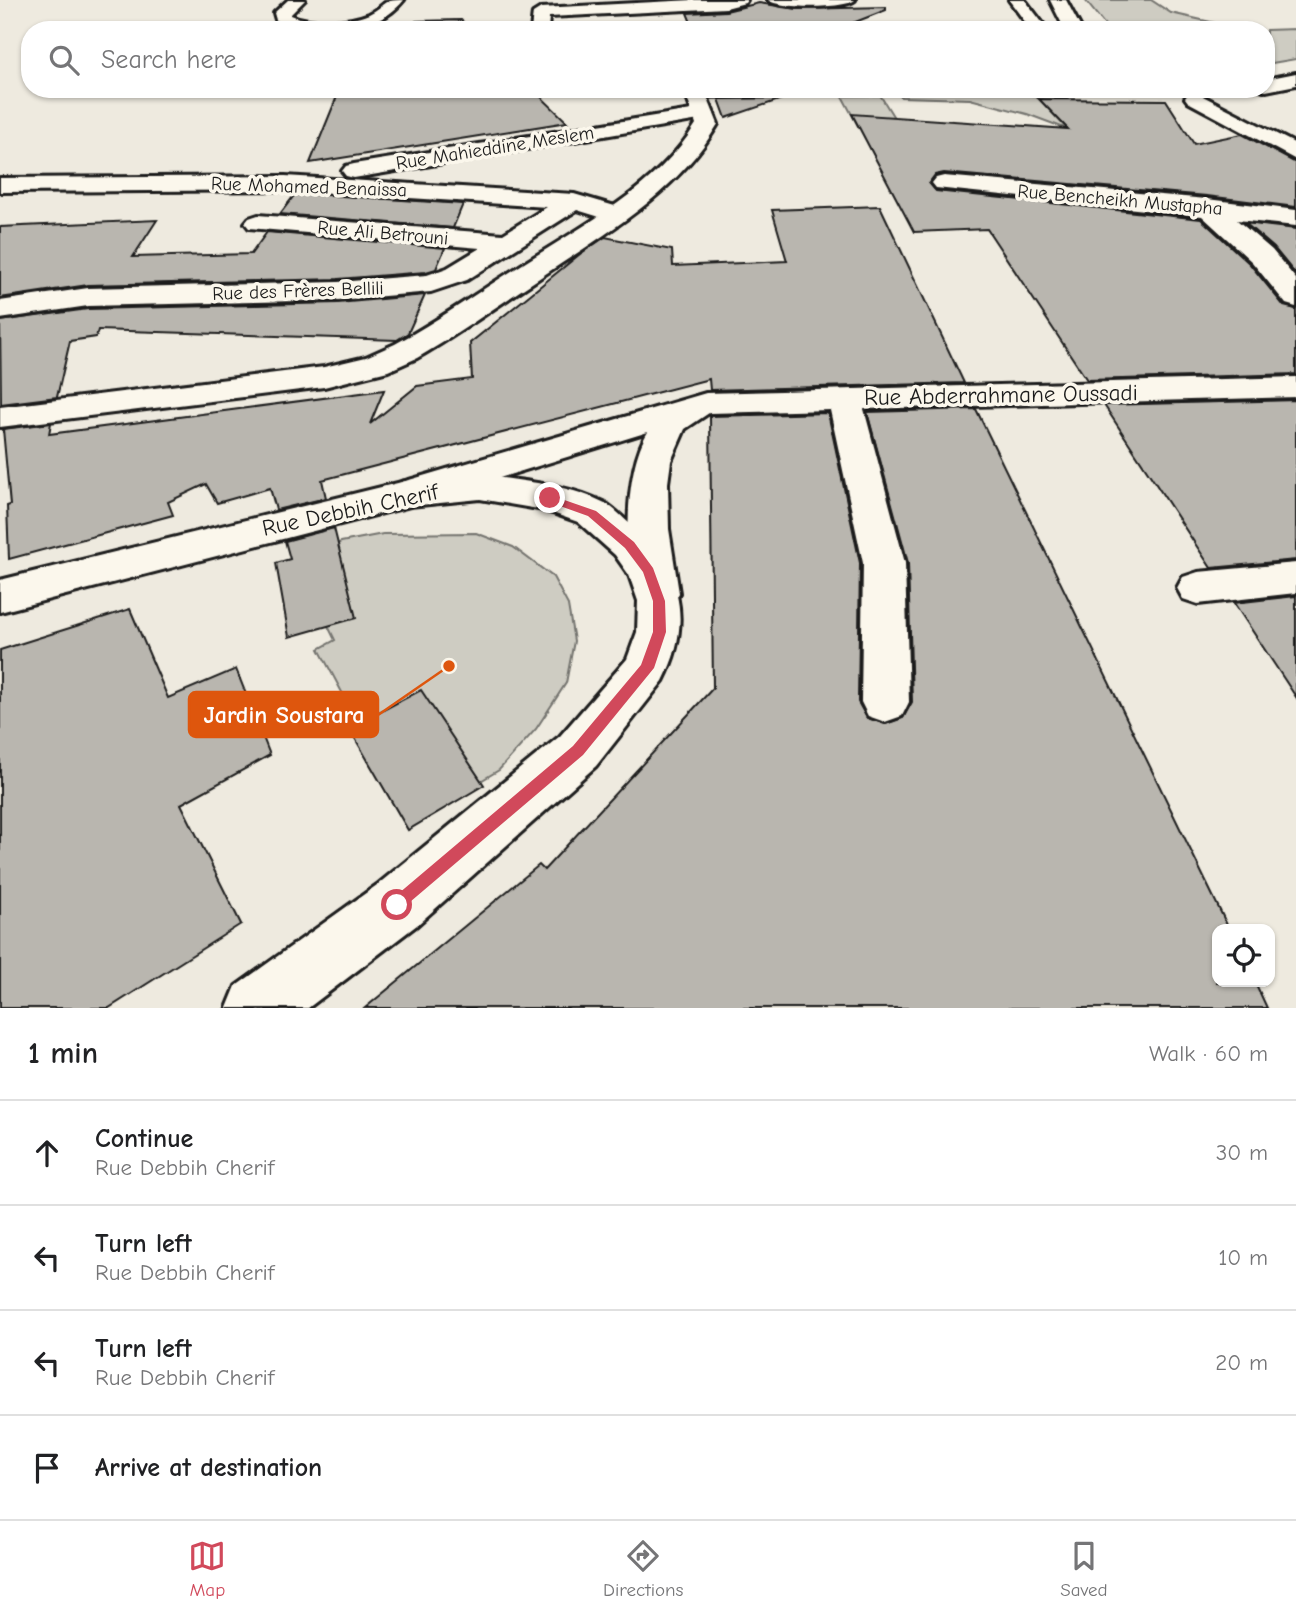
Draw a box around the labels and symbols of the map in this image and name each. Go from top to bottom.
street label: Rue Mahieddine Meslem [394,121,596,175]
street label: Rue Mohamed Benaissa [211,173,407,201]
street label: Rue Bencheikh Mustapha [1016,180,1224,220]
street label: Rue Ali Betrouni [317,216,449,250]
street label: Rue des Frères Bellili [212,277,384,305]
street label: Rue Abderrahmane Oussadi [864,379,1138,411]
street label: Rue Debbih Cherif [260,478,442,542]
route end [534,482,565,513]
callout: Jardin Soustara [189,692,378,737]
text: Jardin Soustara [203,701,365,729]
route start [381,889,412,920]

